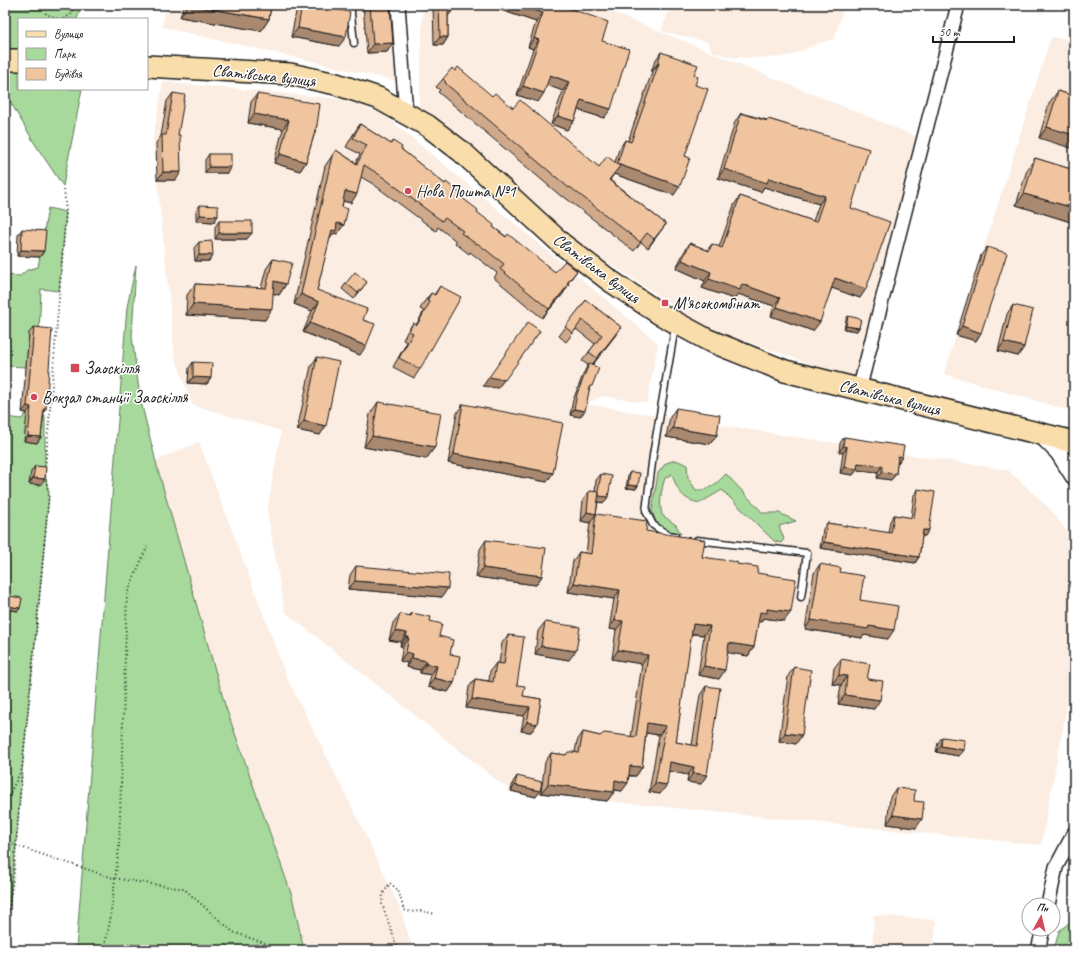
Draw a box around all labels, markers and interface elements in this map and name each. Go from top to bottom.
legend [18,18,148,90]
scale bar [933,18,1014,44]
text: 50 m [939,24,961,40]
text: Вулиця [54,26,83,42]
text: Парк [54,46,77,62]
street label: Сватівська вулиця [211,60,317,91]
text: Будівля [54,66,83,82]
place label: Нова Пошта №1 [416,181,517,202]
marker: Нова Пошта №1 [403,186,413,196]
street label: Сватівська вулиця [549,229,645,308]
place label: М'ясокомбінат [673,293,761,314]
marker: М'ясокомбінат [660,298,670,308]
place label: Заоскiлля [84,358,140,379]
marker: Заоскiлля [69,362,81,374]
street label: Сватівська вулиця [837,375,943,420]
place label: Вокзал станції Заоскілля [42,387,189,409]
marker: Вокзал станції Заоскілля [29,392,39,402]
north arrow [1021,897,1061,937]
text: Пн [1036,899,1050,915]

